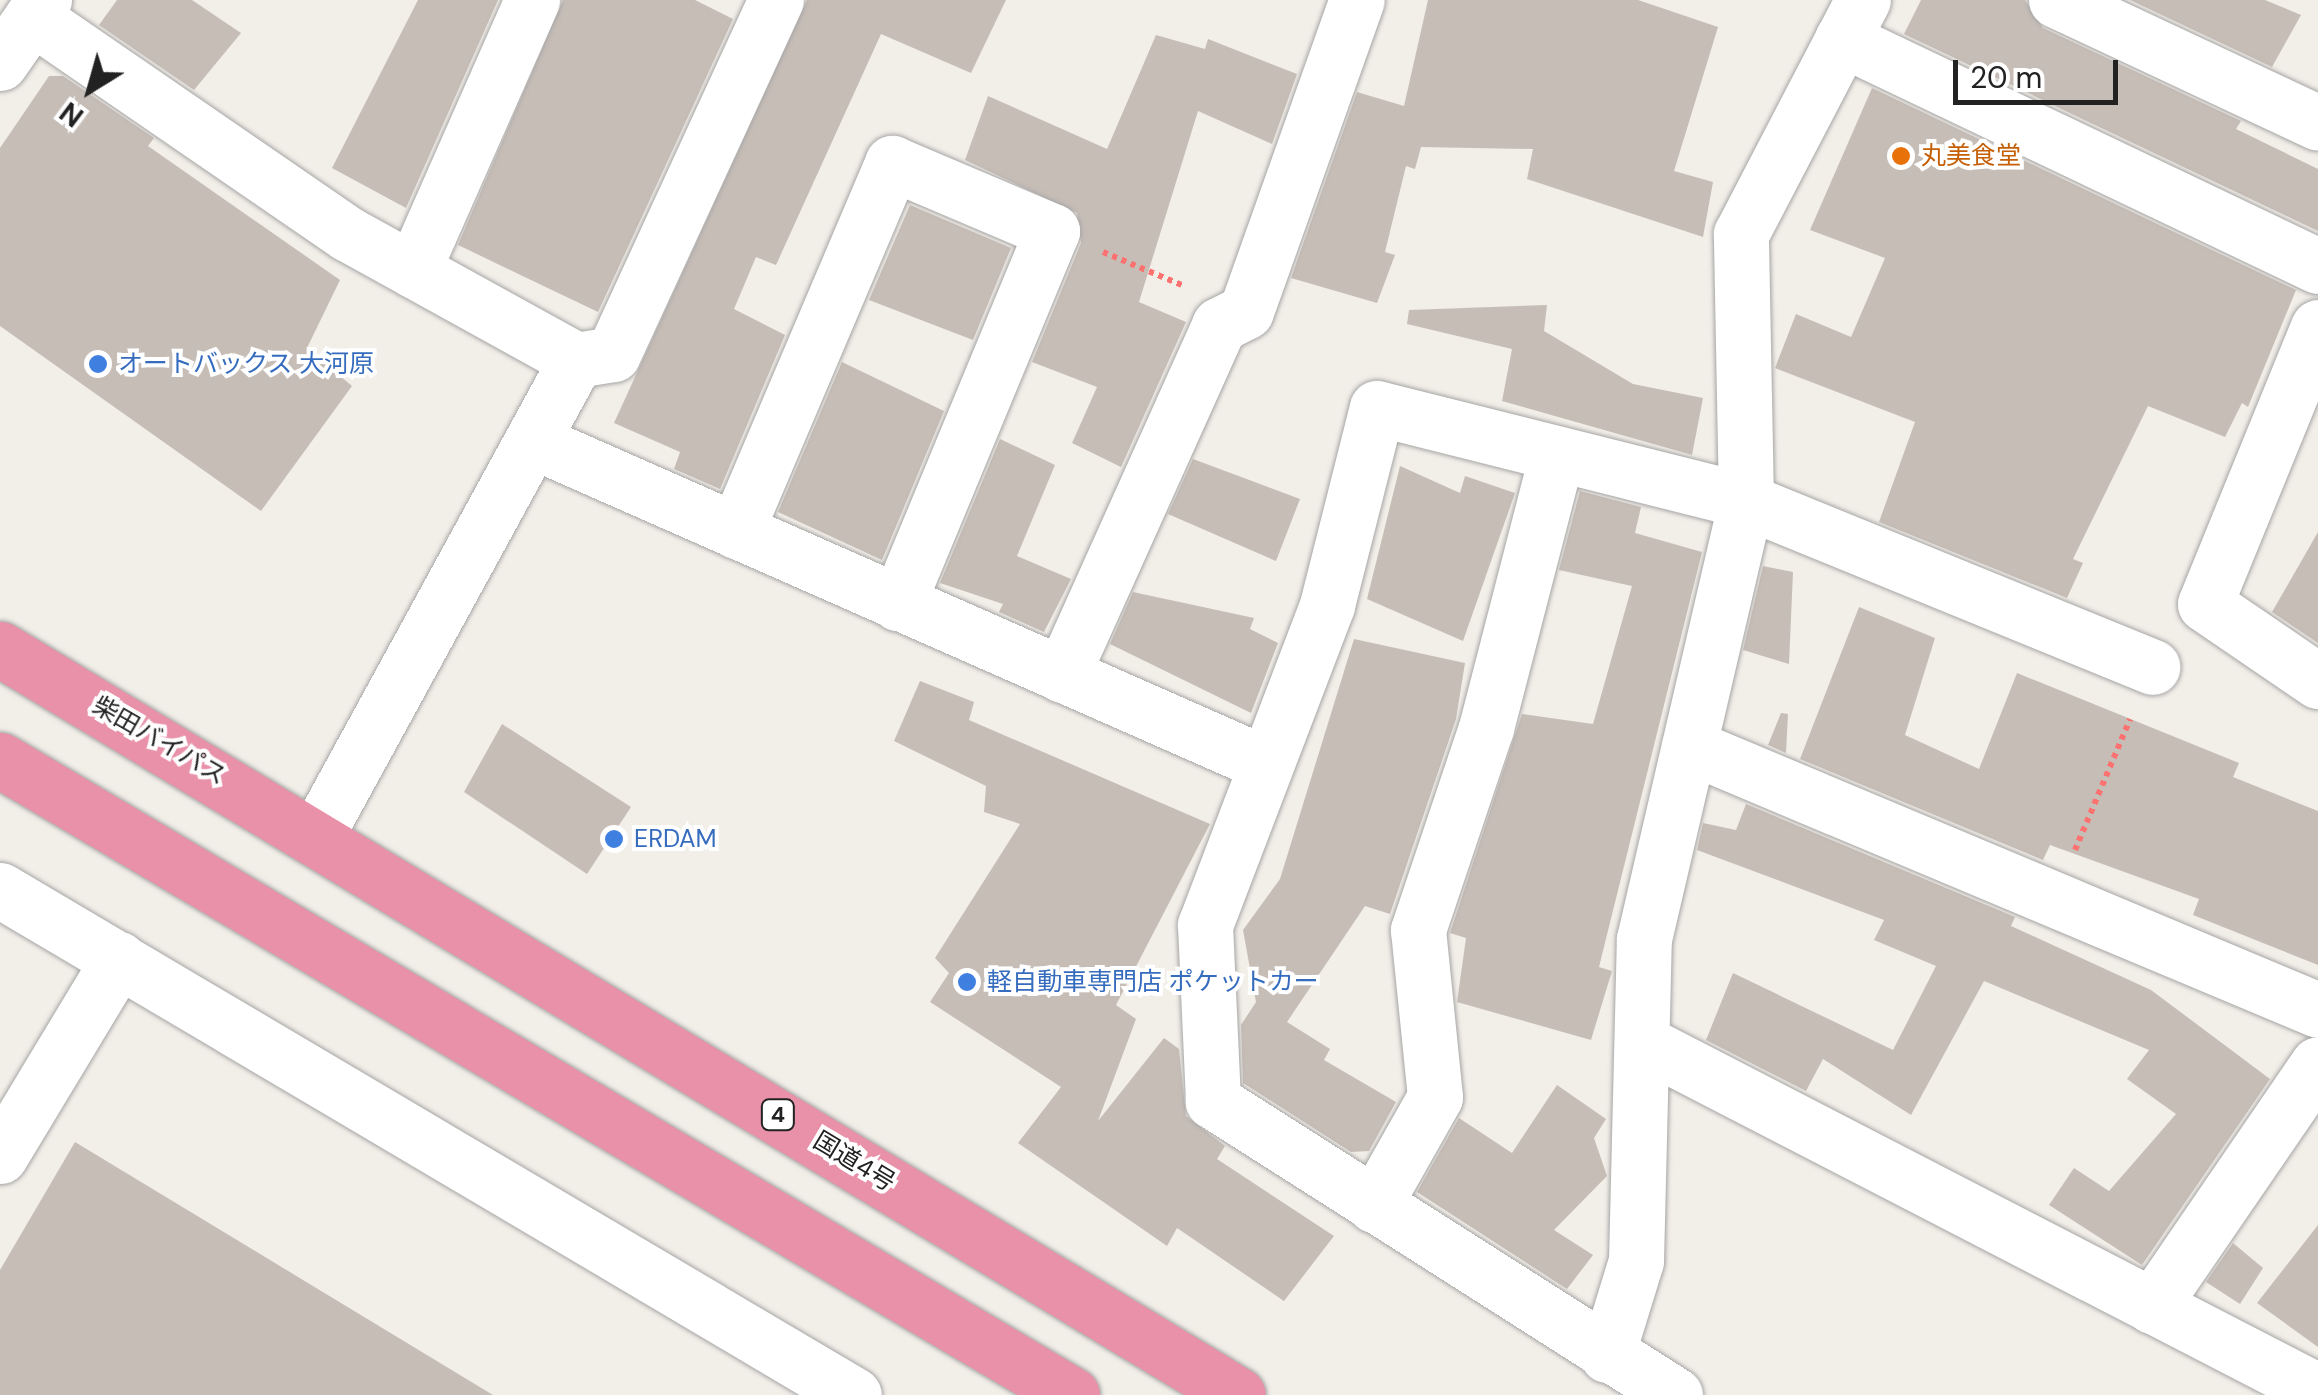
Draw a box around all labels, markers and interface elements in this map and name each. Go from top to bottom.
north arrow [40,40,140,140]
scale bar [1958,40,2123,102]
text: 20 m [1970,58,2042,97]
text: N [52,93,91,135]
place label: 丸美食堂 [1921,141,2021,171]
marker: 丸美食堂 [1890,145,1912,167]
place label: オートバックス 大河原 [118,349,375,379]
marker: オートバックス 大河原 [87,353,109,375]
street label: 柴田バイパス [87,691,231,791]
place label: ERDAM [634,824,717,854]
marker: ERDAM [603,828,625,850]
place label: 軽自動車専門店 ポケットカー [987,967,1319,997]
marker: 軽自動車専門店 ポケットカー [956,971,978,993]
road number: 4 [760,1098,796,1132]
street label: 国道4号 [808,1126,900,1198]

